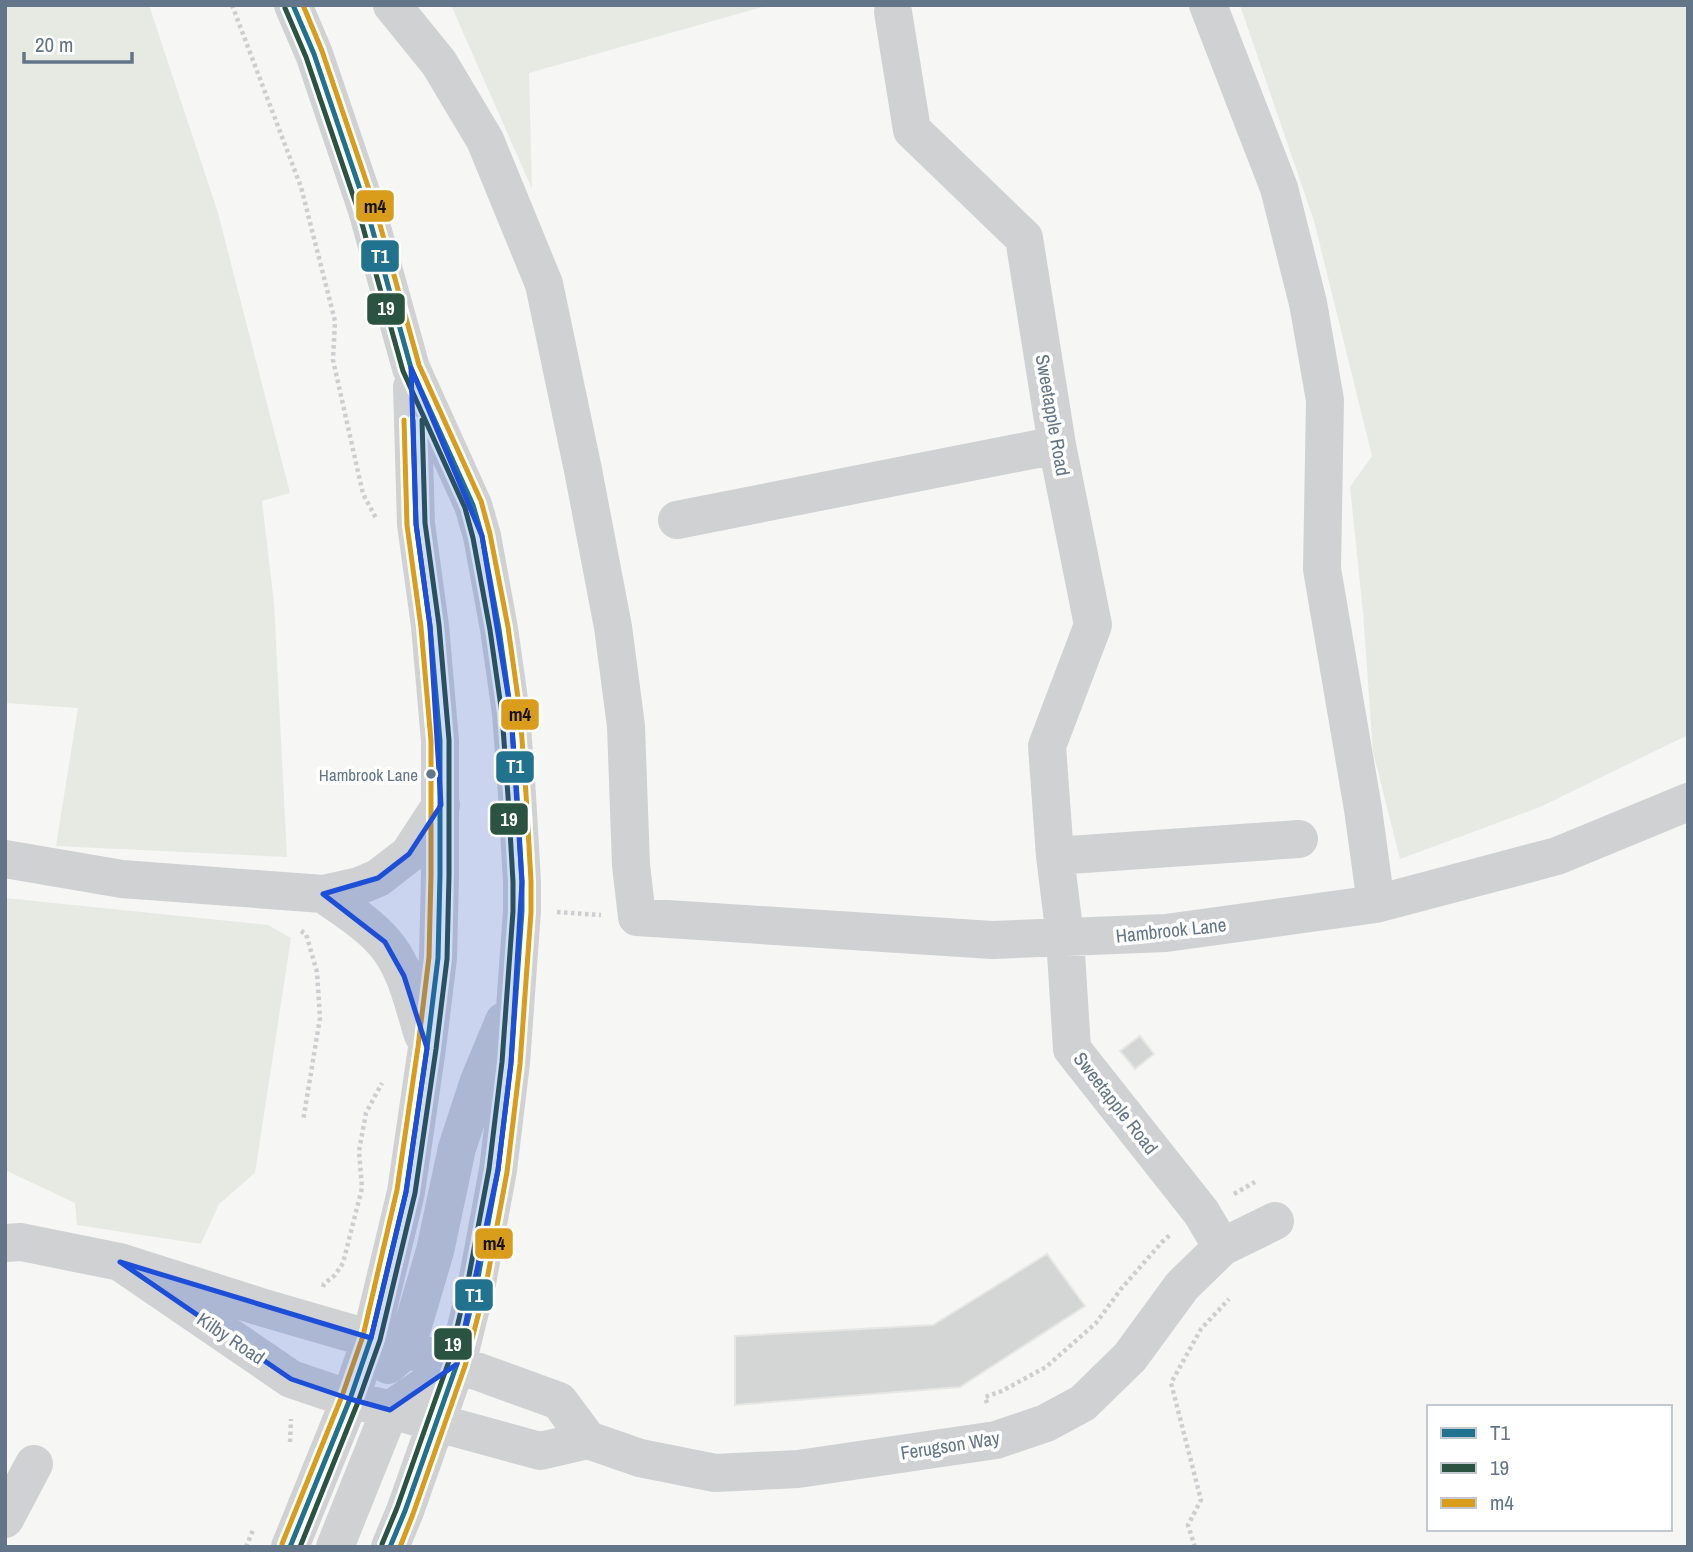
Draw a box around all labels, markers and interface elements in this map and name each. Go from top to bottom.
scale bar [24,21,133,65]
text: 20 m [35,30,73,59]
line badge: m4 [355,189,395,223]
text: m4 [364,193,387,219]
line badge: T1 [360,239,400,273]
text: T1 [371,243,389,269]
line badge: 19 [366,292,406,326]
text: 19 [377,295,395,321]
street label: Sweetapple Road [1030,352,1076,478]
line badge: m4 [500,698,540,731]
text: m4 [509,701,532,727]
line badge: T1 [495,750,535,784]
text: T1 [506,753,524,779]
place label: Hambrook Lane [319,763,418,786]
marker: Hambrook Lane [424,767,438,781]
line badge: 19 [489,802,529,836]
text: 19 [500,806,518,832]
street label: Hambrook Lane [1115,911,1227,949]
street label: Sweetapple Road [1068,1047,1164,1159]
line badge: m4 [474,1227,514,1260]
text: m4 [483,1230,506,1256]
line badge: T1 [454,1278,494,1312]
text: T1 [465,1282,483,1308]
street label: Kilby Road [192,1306,270,1370]
line badge: 19 [433,1327,473,1361]
text: 19 [444,1331,462,1357]
legend [1427,1405,1672,1531]
text: T1 [1490,1418,1511,1447]
street label: Ferugson Way [899,1424,1002,1466]
text: 19 [1490,1453,1509,1482]
text: m4 [1490,1488,1514,1517]

